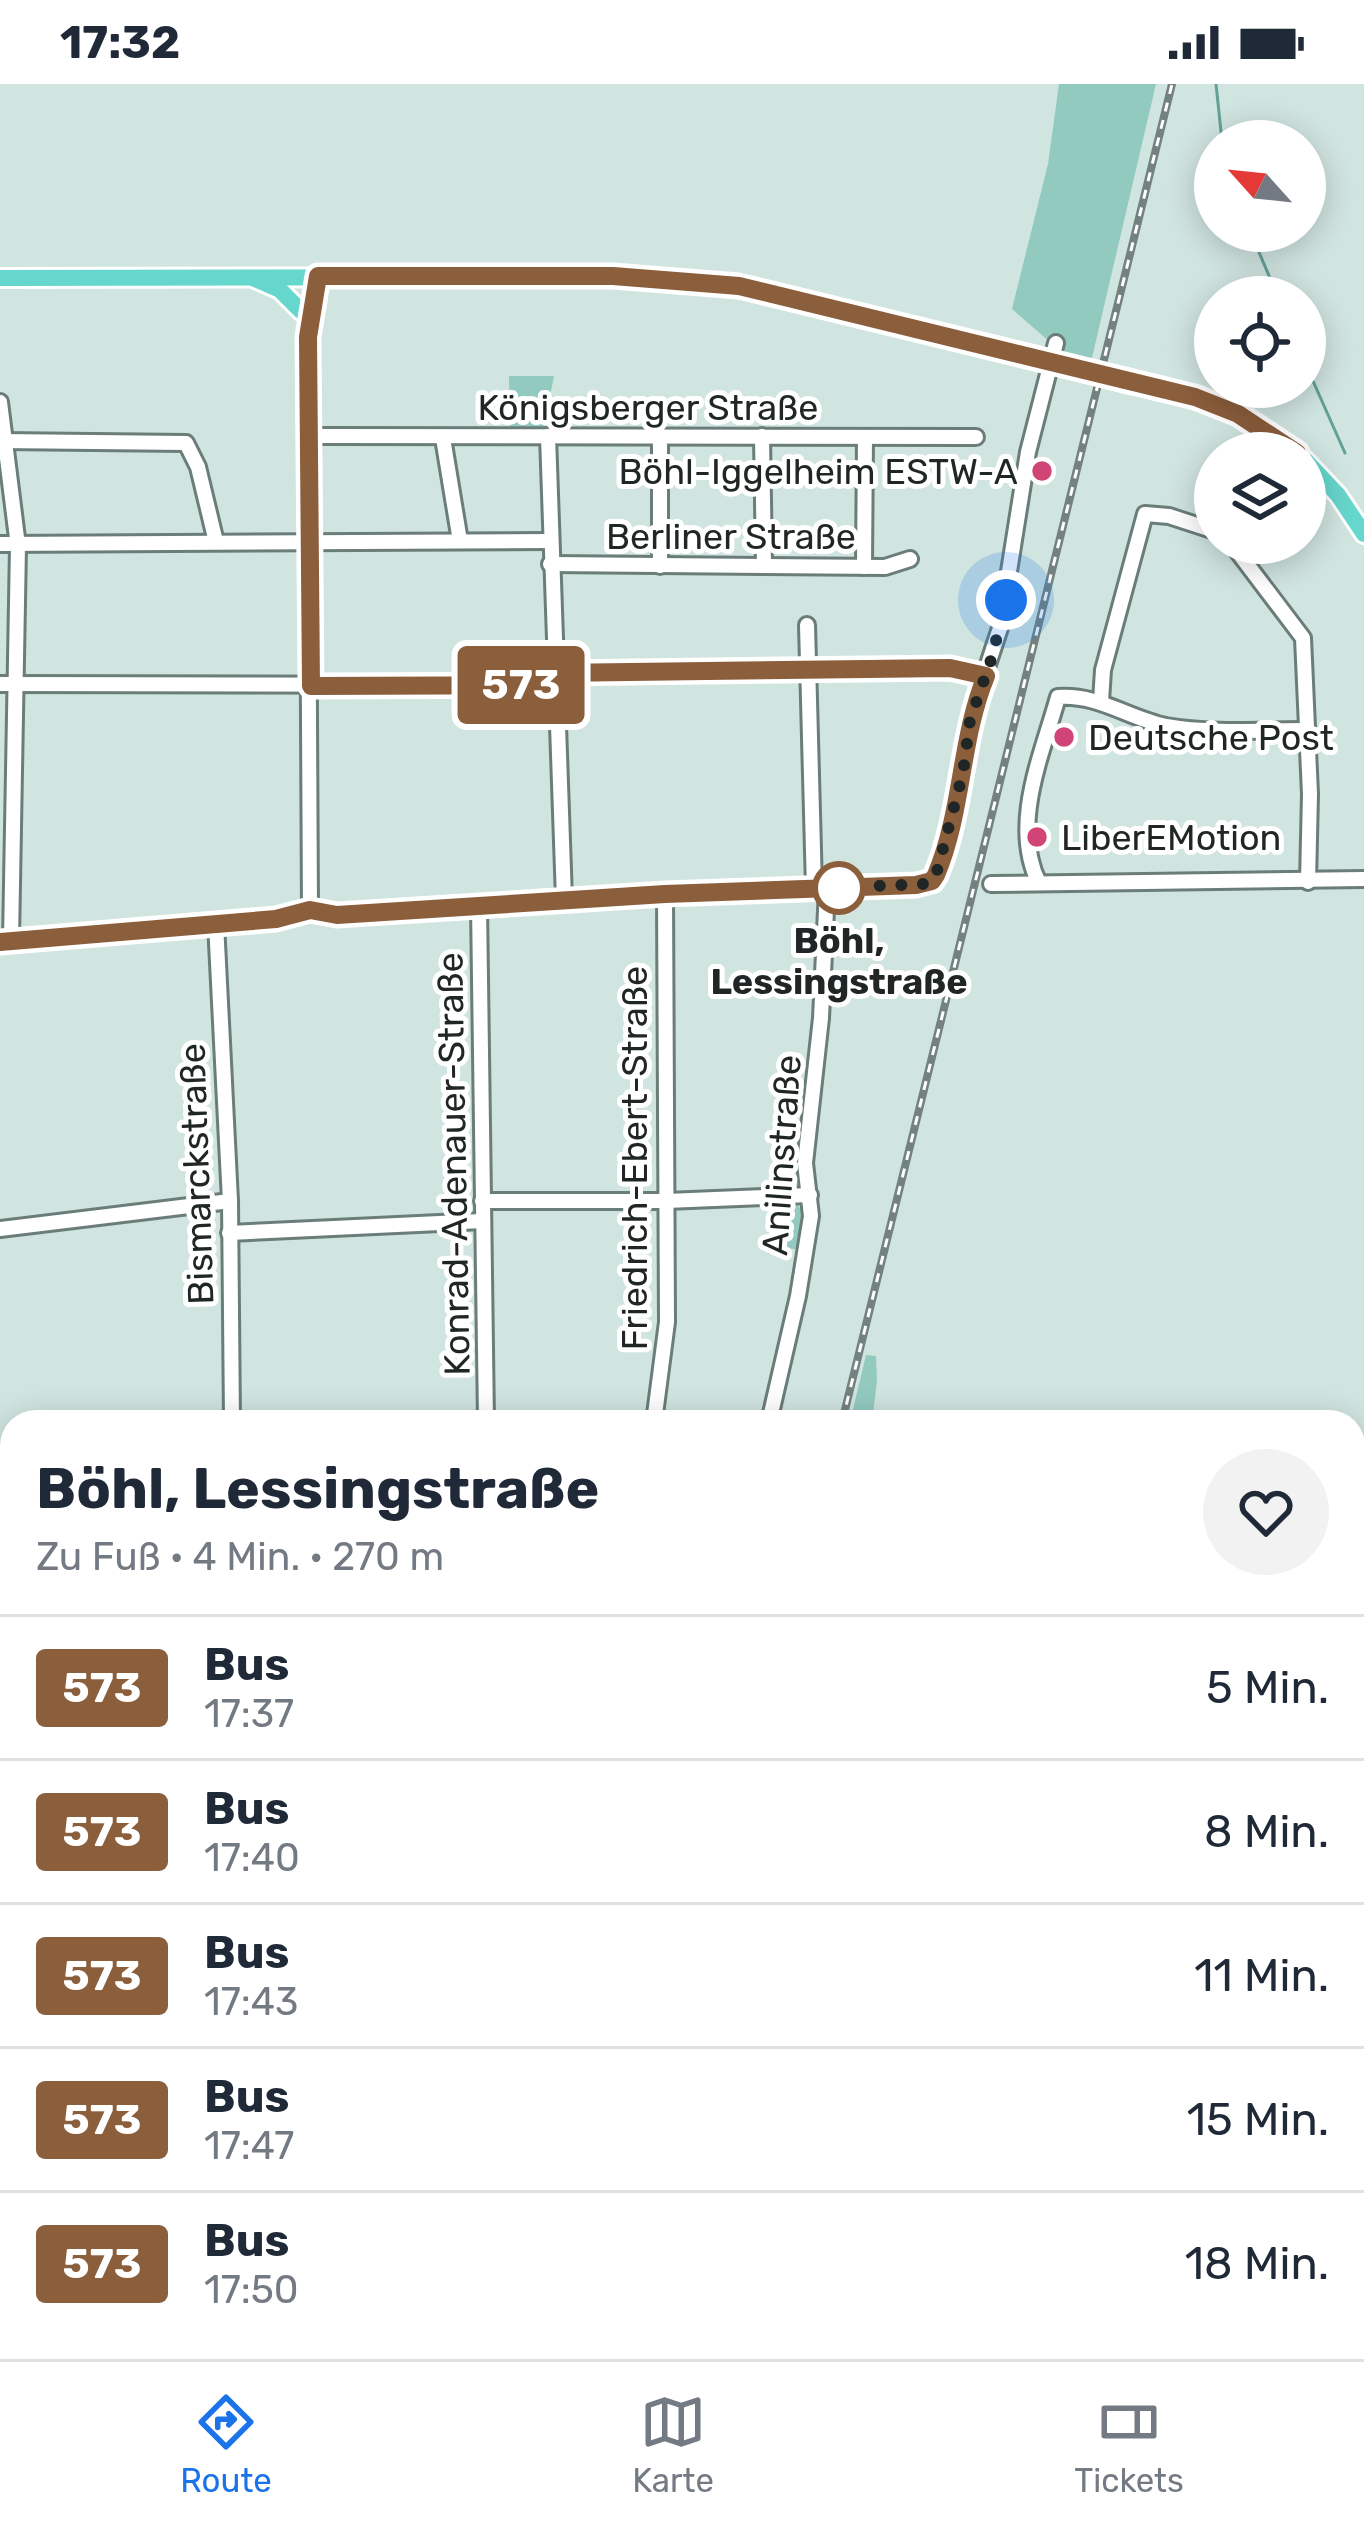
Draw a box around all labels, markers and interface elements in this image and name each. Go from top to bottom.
text: 17:32 [60,16,180,69]
north arrow [1194,120,1326,252]
map controls [1194,120,1326,564]
button: locate [1194,276,1326,408]
street label: Königsberger Straße [478,386,818,429]
button: layers [1194,432,1326,564]
place label: Böhl-Iggelheim ESTW-A [618,450,1018,493]
marker: Böhl-Iggelheim ESTW-A [1029,458,1055,484]
street label: Berliner Straße [606,515,856,558]
your location [976,570,1036,630]
line badge: 573 [452,646,590,724]
text: 573 [482,660,560,710]
place label: Deutsche Post [1088,716,1334,759]
marker: Deutsche Post [1051,724,1077,750]
place label: LiberEMotion [1061,816,1281,859]
marker: LiberEMotion [1024,824,1050,850]
marker: Böhl, Lessingstraße [814,863,864,913]
place label: Böhl, Lessingstraße [710,919,968,1003]
street label: Konrad-Adenauer-Straße [428,952,479,1376]
street label: Friedrich-Ebert-Straße [613,966,656,1350]
street label: Bismarckstraße [170,1043,223,1305]
street label: Anilinstraße [753,1053,810,1257]
button: heart [1203,1449,1329,1575]
text: Böhl, Lessingstraße [36,1455,599,1522]
text: Zu Fuß · 4 Min. · 270 m [36,1534,444,1580]
text: Bus [204,1638,289,1691]
text: 5 Min. [1206,1661,1329,1714]
text: 573 [63,1663,141,1713]
text: 17:37 [204,1691,294,1737]
text: Bus [204,1782,289,1835]
text: 8 Min. [1204,1805,1329,1858]
text: 573 [63,1807,141,1857]
text: 17:40 [204,1835,300,1881]
text: Bus [204,1926,289,1979]
text: 11 Min. [1194,1949,1329,2002]
text: 573 [63,1951,141,2001]
text: 17:43 [204,1979,298,2025]
text: Bus [204,2070,289,2123]
text: 15 Min. [1187,2093,1329,2146]
text: 573 [63,2095,141,2145]
text: 17:47 [204,2123,294,2169]
text: Bus [204,2214,289,2267]
text: 18 Min. [1185,2237,1329,2290]
text: 573 [63,2239,141,2289]
text: 17:50 [204,2267,299,2313]
tab: Route [180,2389,272,2500]
tab: Karte [632,2389,714,2500]
tab: Tickets [1074,2389,1184,2500]

